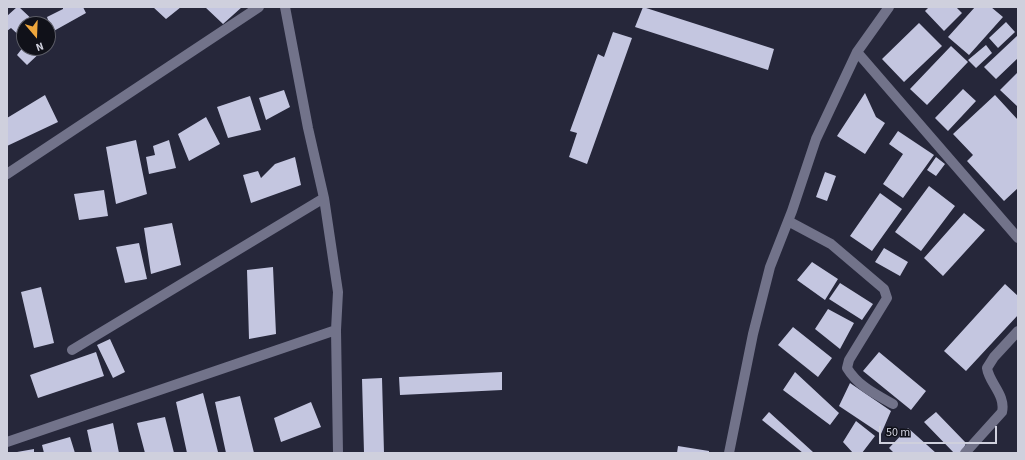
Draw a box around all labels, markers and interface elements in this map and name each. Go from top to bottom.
north arrow [16,16,56,56]
text: N [34,39,46,55]
scale bar [881,418,999,444]
text: 50 m [886,424,910,441]

